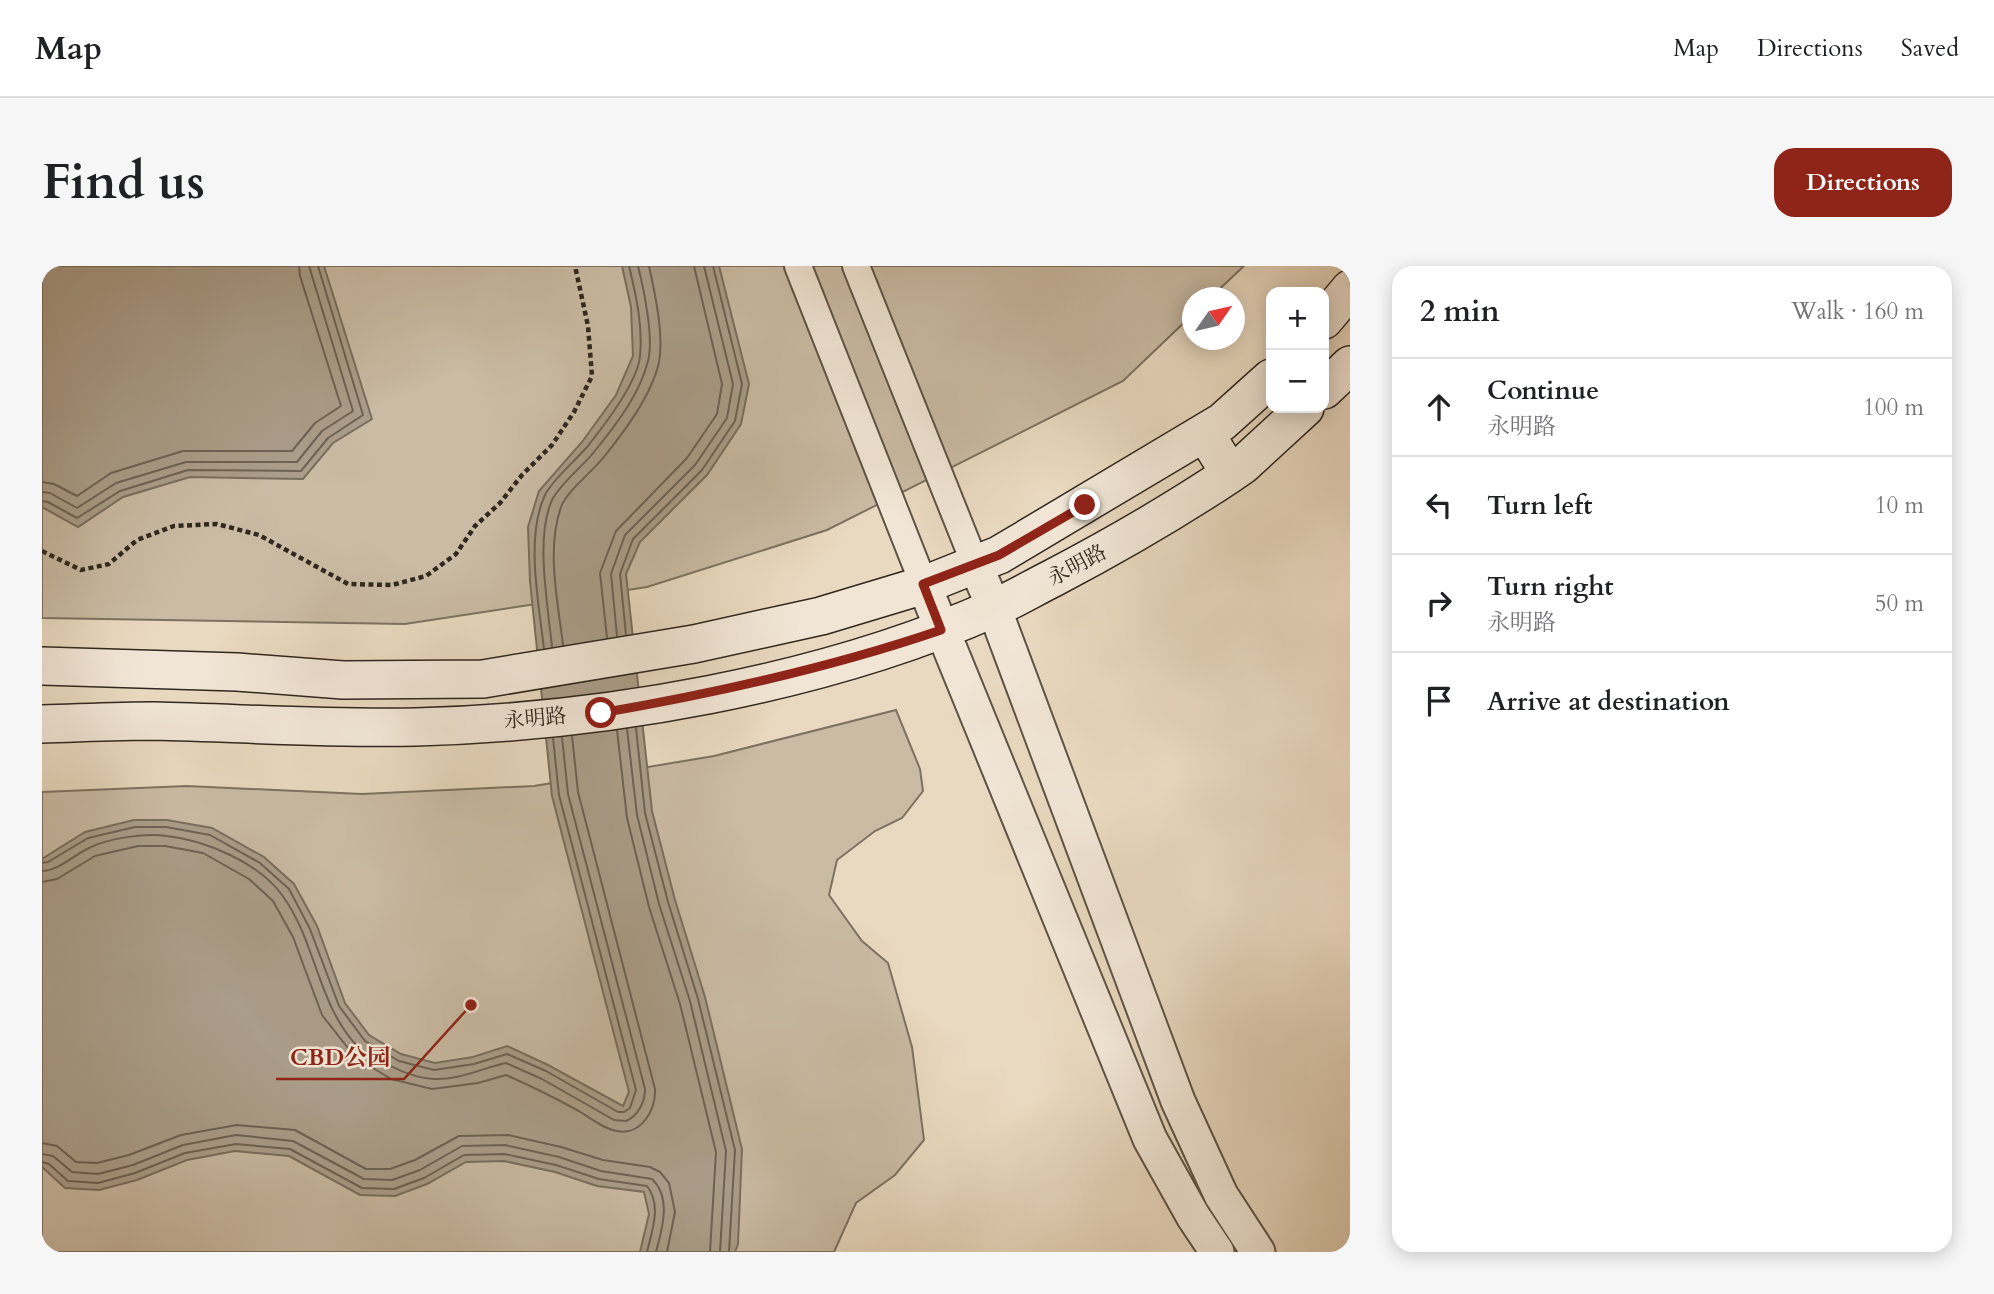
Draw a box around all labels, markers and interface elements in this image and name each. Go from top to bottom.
text: Map [35,26,102,71]
text: Map [1673,32,1719,65]
text: Directions [1757,32,1863,65]
text: Saved [1901,32,1959,65]
button: Directions [1774,148,1952,217]
text: Find us [42,149,205,216]
north arrow [1182,287,1245,350]
map controls [1266,287,1329,413]
button: + [1266,287,1329,350]
text: 2 min [1420,291,1500,332]
text: Walk · 160 m [1791,296,1924,327]
button: − [1266,350,1329,413]
text: Continue [1487,373,1599,408]
icon: ahead [1420,388,1458,426]
text: 100 m [1863,392,1924,423]
text: 永明路 [1487,411,1556,442]
icon: left [1420,486,1458,524]
text: Turn left [1487,488,1592,523]
route end [1069,489,1100,520]
text: 10 m [1875,490,1924,521]
street label: 永明路 [1043,538,1112,593]
text: Turn right [1487,569,1614,604]
icon: right [1420,584,1458,622]
text: 50 m [1875,588,1924,619]
text: 永明路 [1487,607,1556,638]
icon: arrive [1420,682,1458,720]
text: Arrive at destination [1487,684,1730,719]
route start [585,697,616,728]
street label: 永明路 [502,701,568,736]
callout: CBD公园 [276,1035,404,1079]
text: CBD公园 [290,1042,390,1073]

